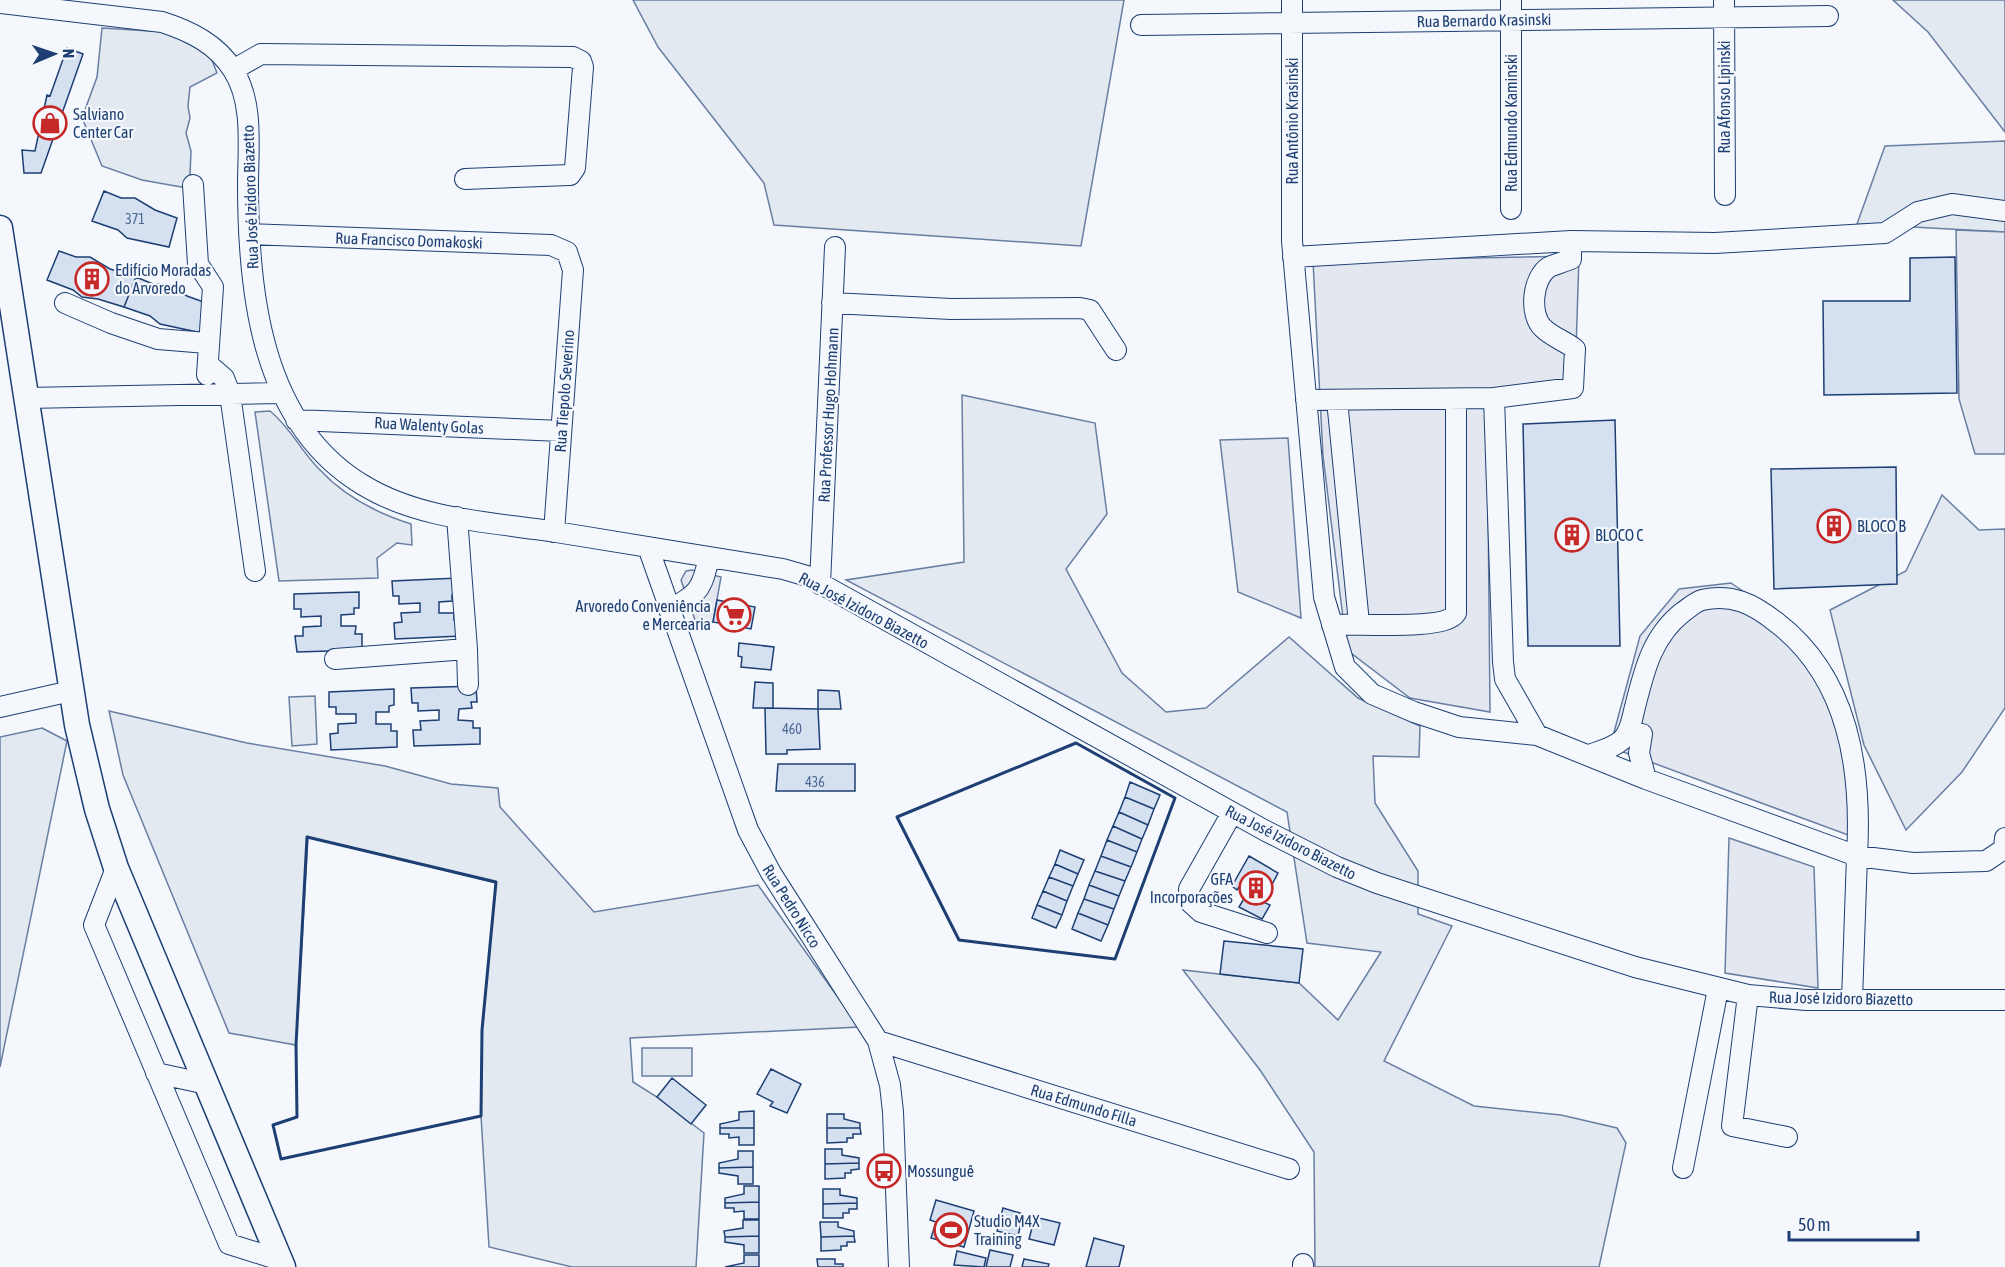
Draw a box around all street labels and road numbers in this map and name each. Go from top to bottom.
street label: Rua Bernardo Krasinski [1416,10,1552,30]
street label: Rua Afonso Lipinski [1715,40,1734,154]
street label: Rua Edmundo Kaminski [1502,54,1520,192]
street label: Rua Antônio Krasinski [1283,58,1301,184]
street label: Rua José Izidoro Biazetto [238,125,262,269]
street label: Rua Francisco Domakoski [335,228,483,252]
street label: Rua Professor Hugo Hohmann [814,327,843,503]
street label: Rua Tiepolo Severino [551,329,578,453]
street label: Rua Walenty Golas [374,413,485,438]
street label: Rua José Izidoro Biazetto [796,568,932,652]
street label: Rua José Izidoro Biazetto [1223,801,1359,883]
street label: Rua Pedro Nicco [759,861,825,951]
street label: Rua José Izidoro Biazetto [1769,988,1913,1008]
street label: Rua Edmundo Filla [1029,1080,1139,1130]

